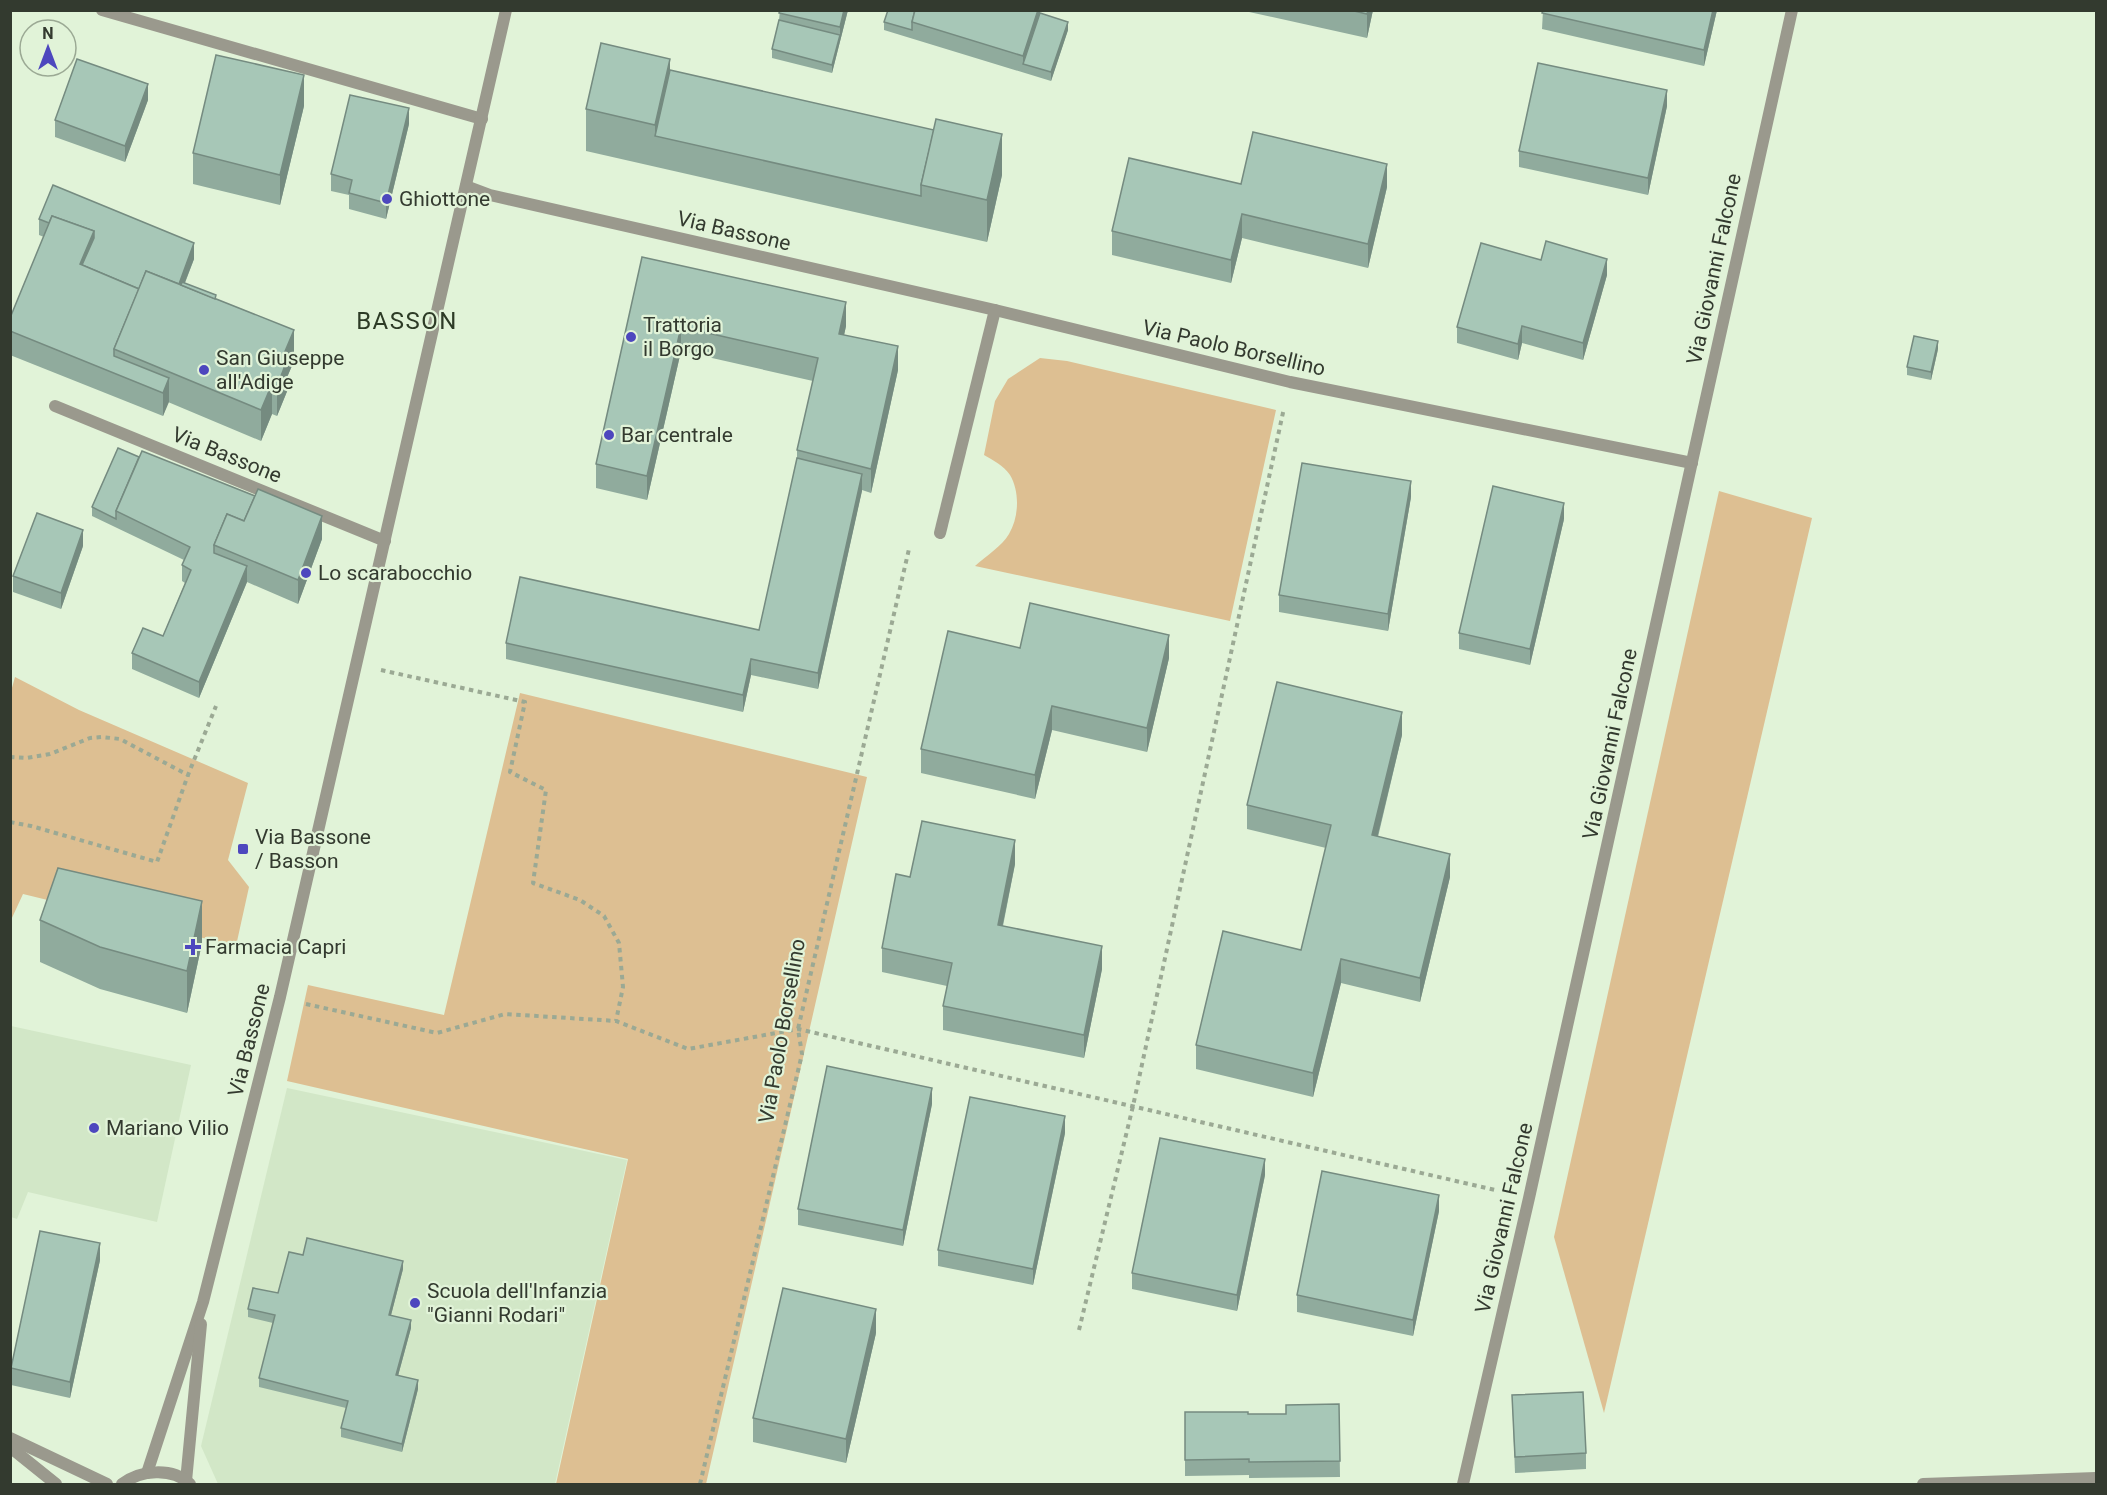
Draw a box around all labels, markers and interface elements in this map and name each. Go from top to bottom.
north arrow [18,18,78,78]
text: N [42,24,54,43]
street label: Via Giovanni Falcone [1682,171,1746,367]
place label: Ghiottone [399,187,490,211]
marker: Ghiottone [380,192,394,206]
street label: Via Bassone [675,206,793,256]
district label: BASSON [356,307,458,335]
place label: Trattoria il Borgo [643,313,722,361]
street label: Via Paolo Borsellino [1140,315,1328,381]
marker: Trattoria il Borgo [624,330,638,344]
place label: San Giuseppe all'Adige [216,346,344,394]
marker: San Giuseppe all'Adige [197,363,211,377]
street label: Via Bassone [169,422,285,488]
place label: Bar centrale [621,423,733,447]
marker: Bar centrale [602,428,616,442]
place label: Lo scarabocchio [318,561,472,585]
marker: Lo scarabocchio [299,566,313,580]
street label: Via Giovanni Falcone [1578,646,1642,842]
place label: Via Bassone / Basson [255,825,371,873]
marker: Via Bassone / Basson [236,842,250,856]
place label: Farmacia Capri [205,935,346,959]
street label: Via Paolo Borsellino [754,937,810,1125]
marker: Farmacia Capri [186,940,200,954]
street label: Via Bassone [223,981,275,1099]
place label: Mariano Vilio [106,1116,229,1140]
street label: Via Giovanni Falcone [1470,1120,1538,1316]
marker: Mariano Vilio [87,1121,101,1135]
place label: Scuola dell'Infanzia "Gianni Rodari" [427,1279,607,1327]
marker: Scuola dell'Infanzia "Gianni Rodari" [408,1296,422,1310]

